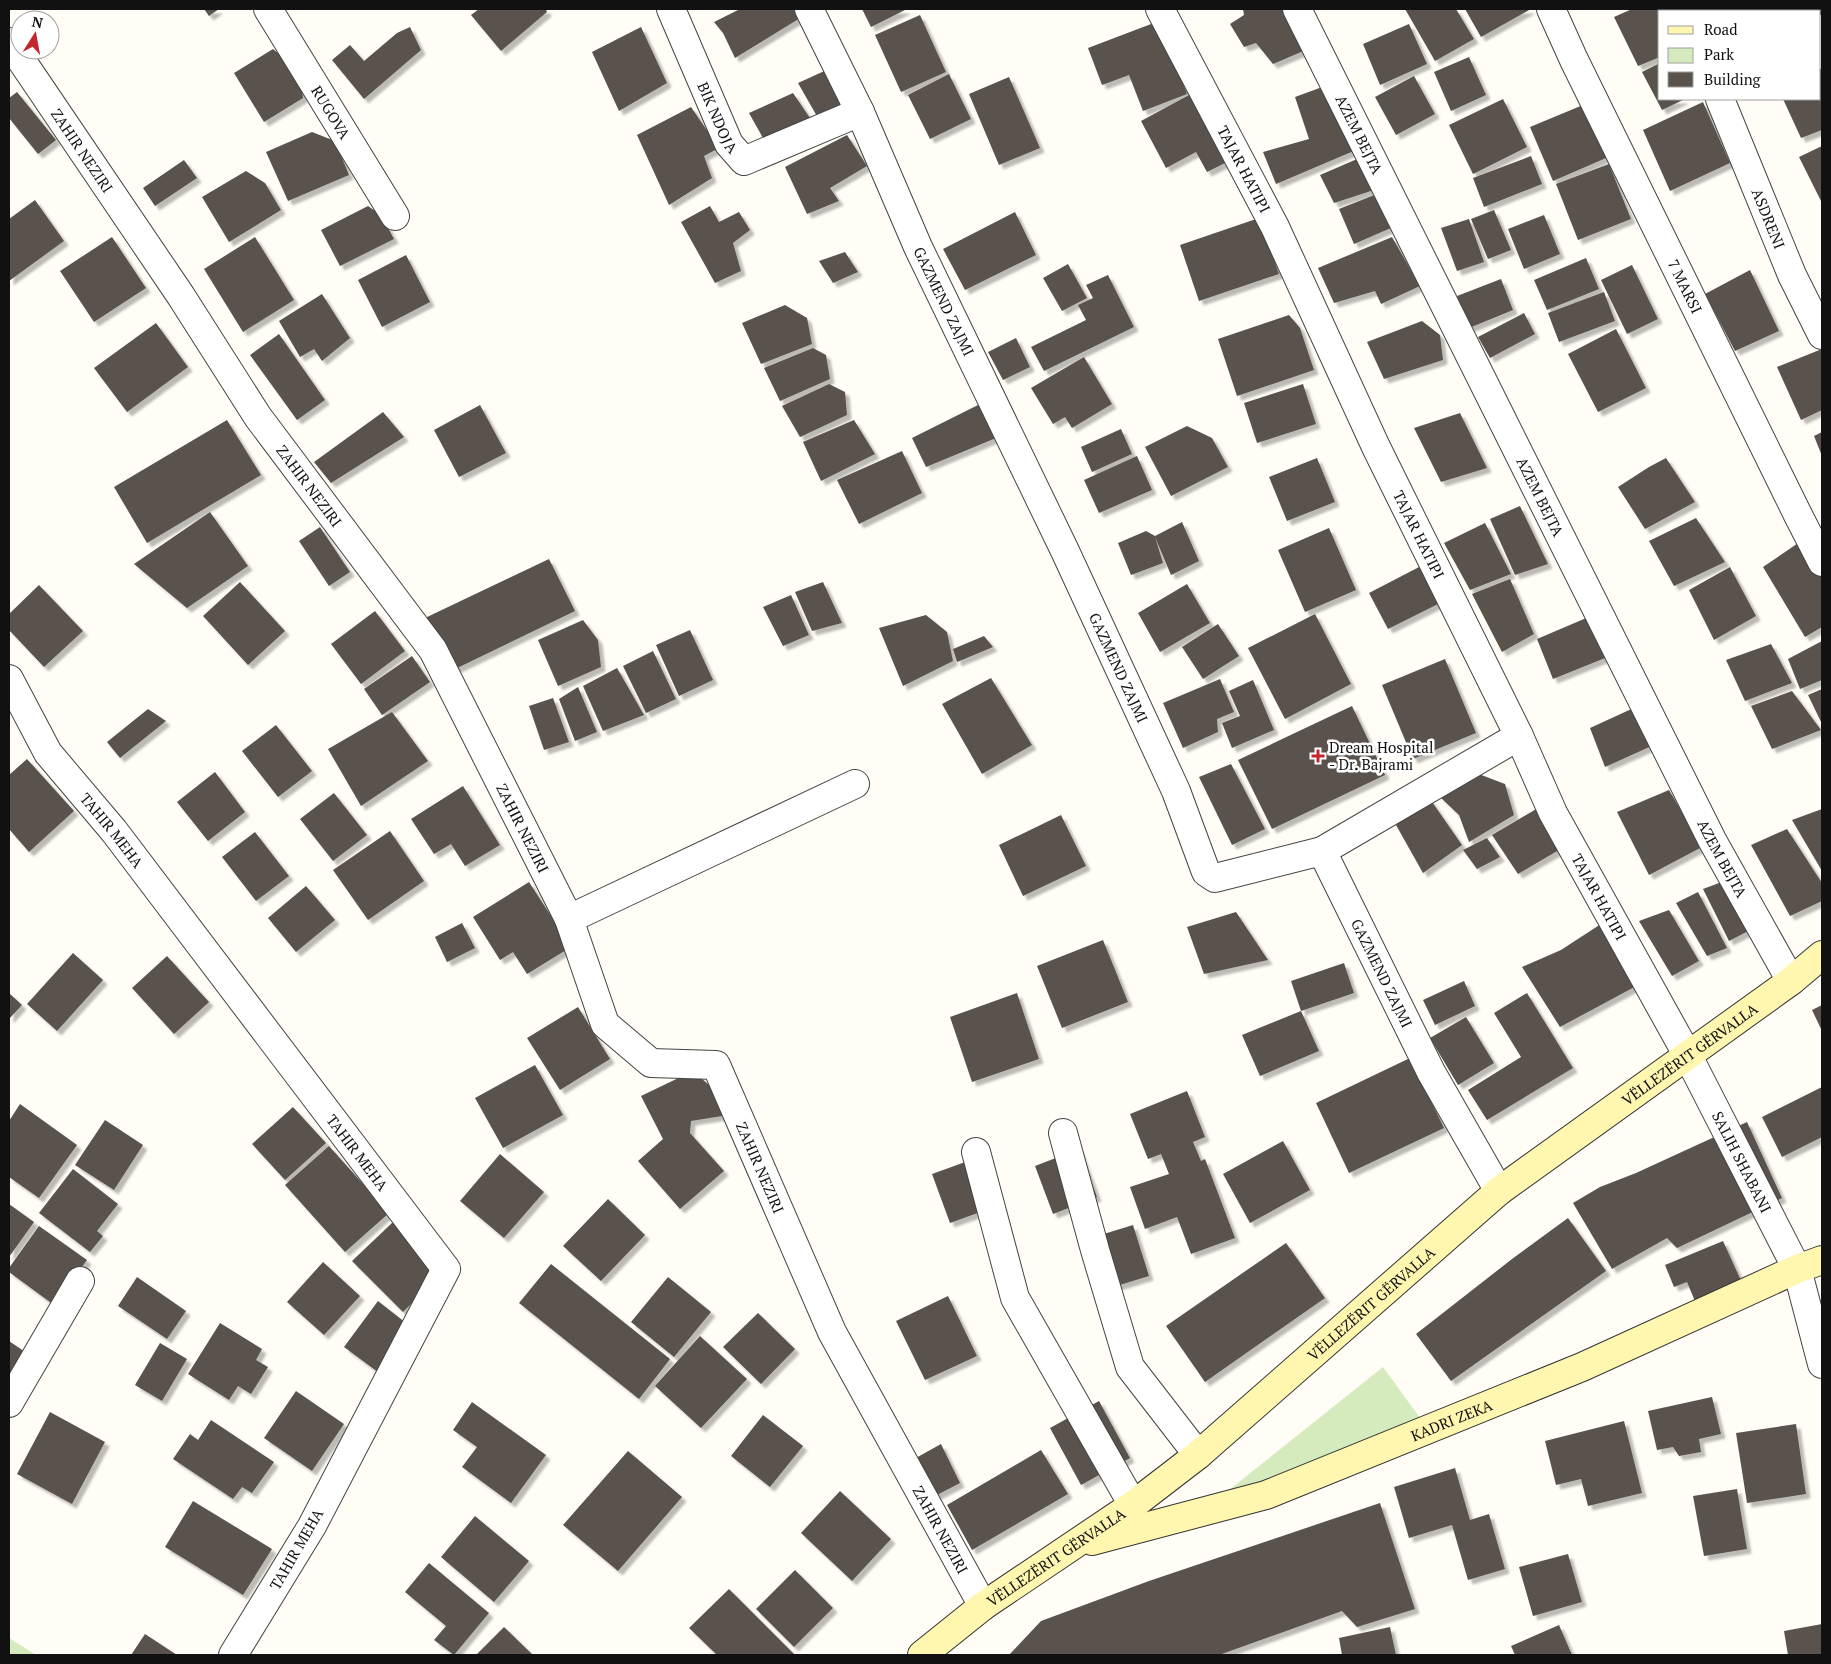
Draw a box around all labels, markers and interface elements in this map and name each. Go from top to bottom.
north arrow [10,10,60,60]
legend [1658,10,1821,100]
text: N [31,11,45,32]
text: Road [1704,19,1737,39]
text: Park [1704,44,1734,64]
text: Building [1704,69,1762,89]
street label: BIK NDOJA [693,79,743,158]
street label: RUGOVA [307,82,356,143]
street label: AZEM BEJTA [1331,91,1388,178]
street label: ZAHIR NEZIRI [47,104,118,196]
street label: TAJAR HATIPI [1213,122,1276,216]
street label: ASDRENI [1748,185,1790,252]
street label: GAZMEND ZAJMI [909,243,979,359]
street label: 7 MARSI [1664,256,1707,316]
street label: ZAHIR NEZIRI [272,441,347,531]
street label: AZEM BEJTA [1512,454,1569,540]
street label: TAJAR HATIPI [1389,487,1449,582]
street label: GAZMEND ZAJMI [1085,609,1153,726]
place label: Dream Hospital - Dr. Bajrami [1329,737,1433,774]
marker: Dream Hospital - Dr. Bajrami [1311,749,1325,763]
street label: ZAHIR NEZIRI [492,780,554,876]
street label: TAHIR MEHA [76,789,149,872]
street label: AZEM BEJTA [1693,816,1752,901]
street label: TAJAR HATIPI [1568,850,1632,943]
street label: GAZMEND ZAJMI [1347,915,1417,1031]
street label: VËLLEZËRIT GËRVALLA [1617,998,1762,1110]
street label: SALIH SHABANI [1708,1108,1776,1216]
street label: TAHIR MEHA [322,1110,393,1195]
street label: ZAHIR NEZIRI [732,1119,789,1216]
street label: VËLLEZËRIT GËRVALLA [1303,1242,1439,1365]
street label: KADRI ZEKA [1408,1394,1496,1445]
street label: ZAHIR NEZIRI [909,1482,973,1577]
street label: VËLLEZËRIT GËRVALLA [983,1503,1130,1611]
street label: TAHIR MEHA [265,1504,328,1593]

